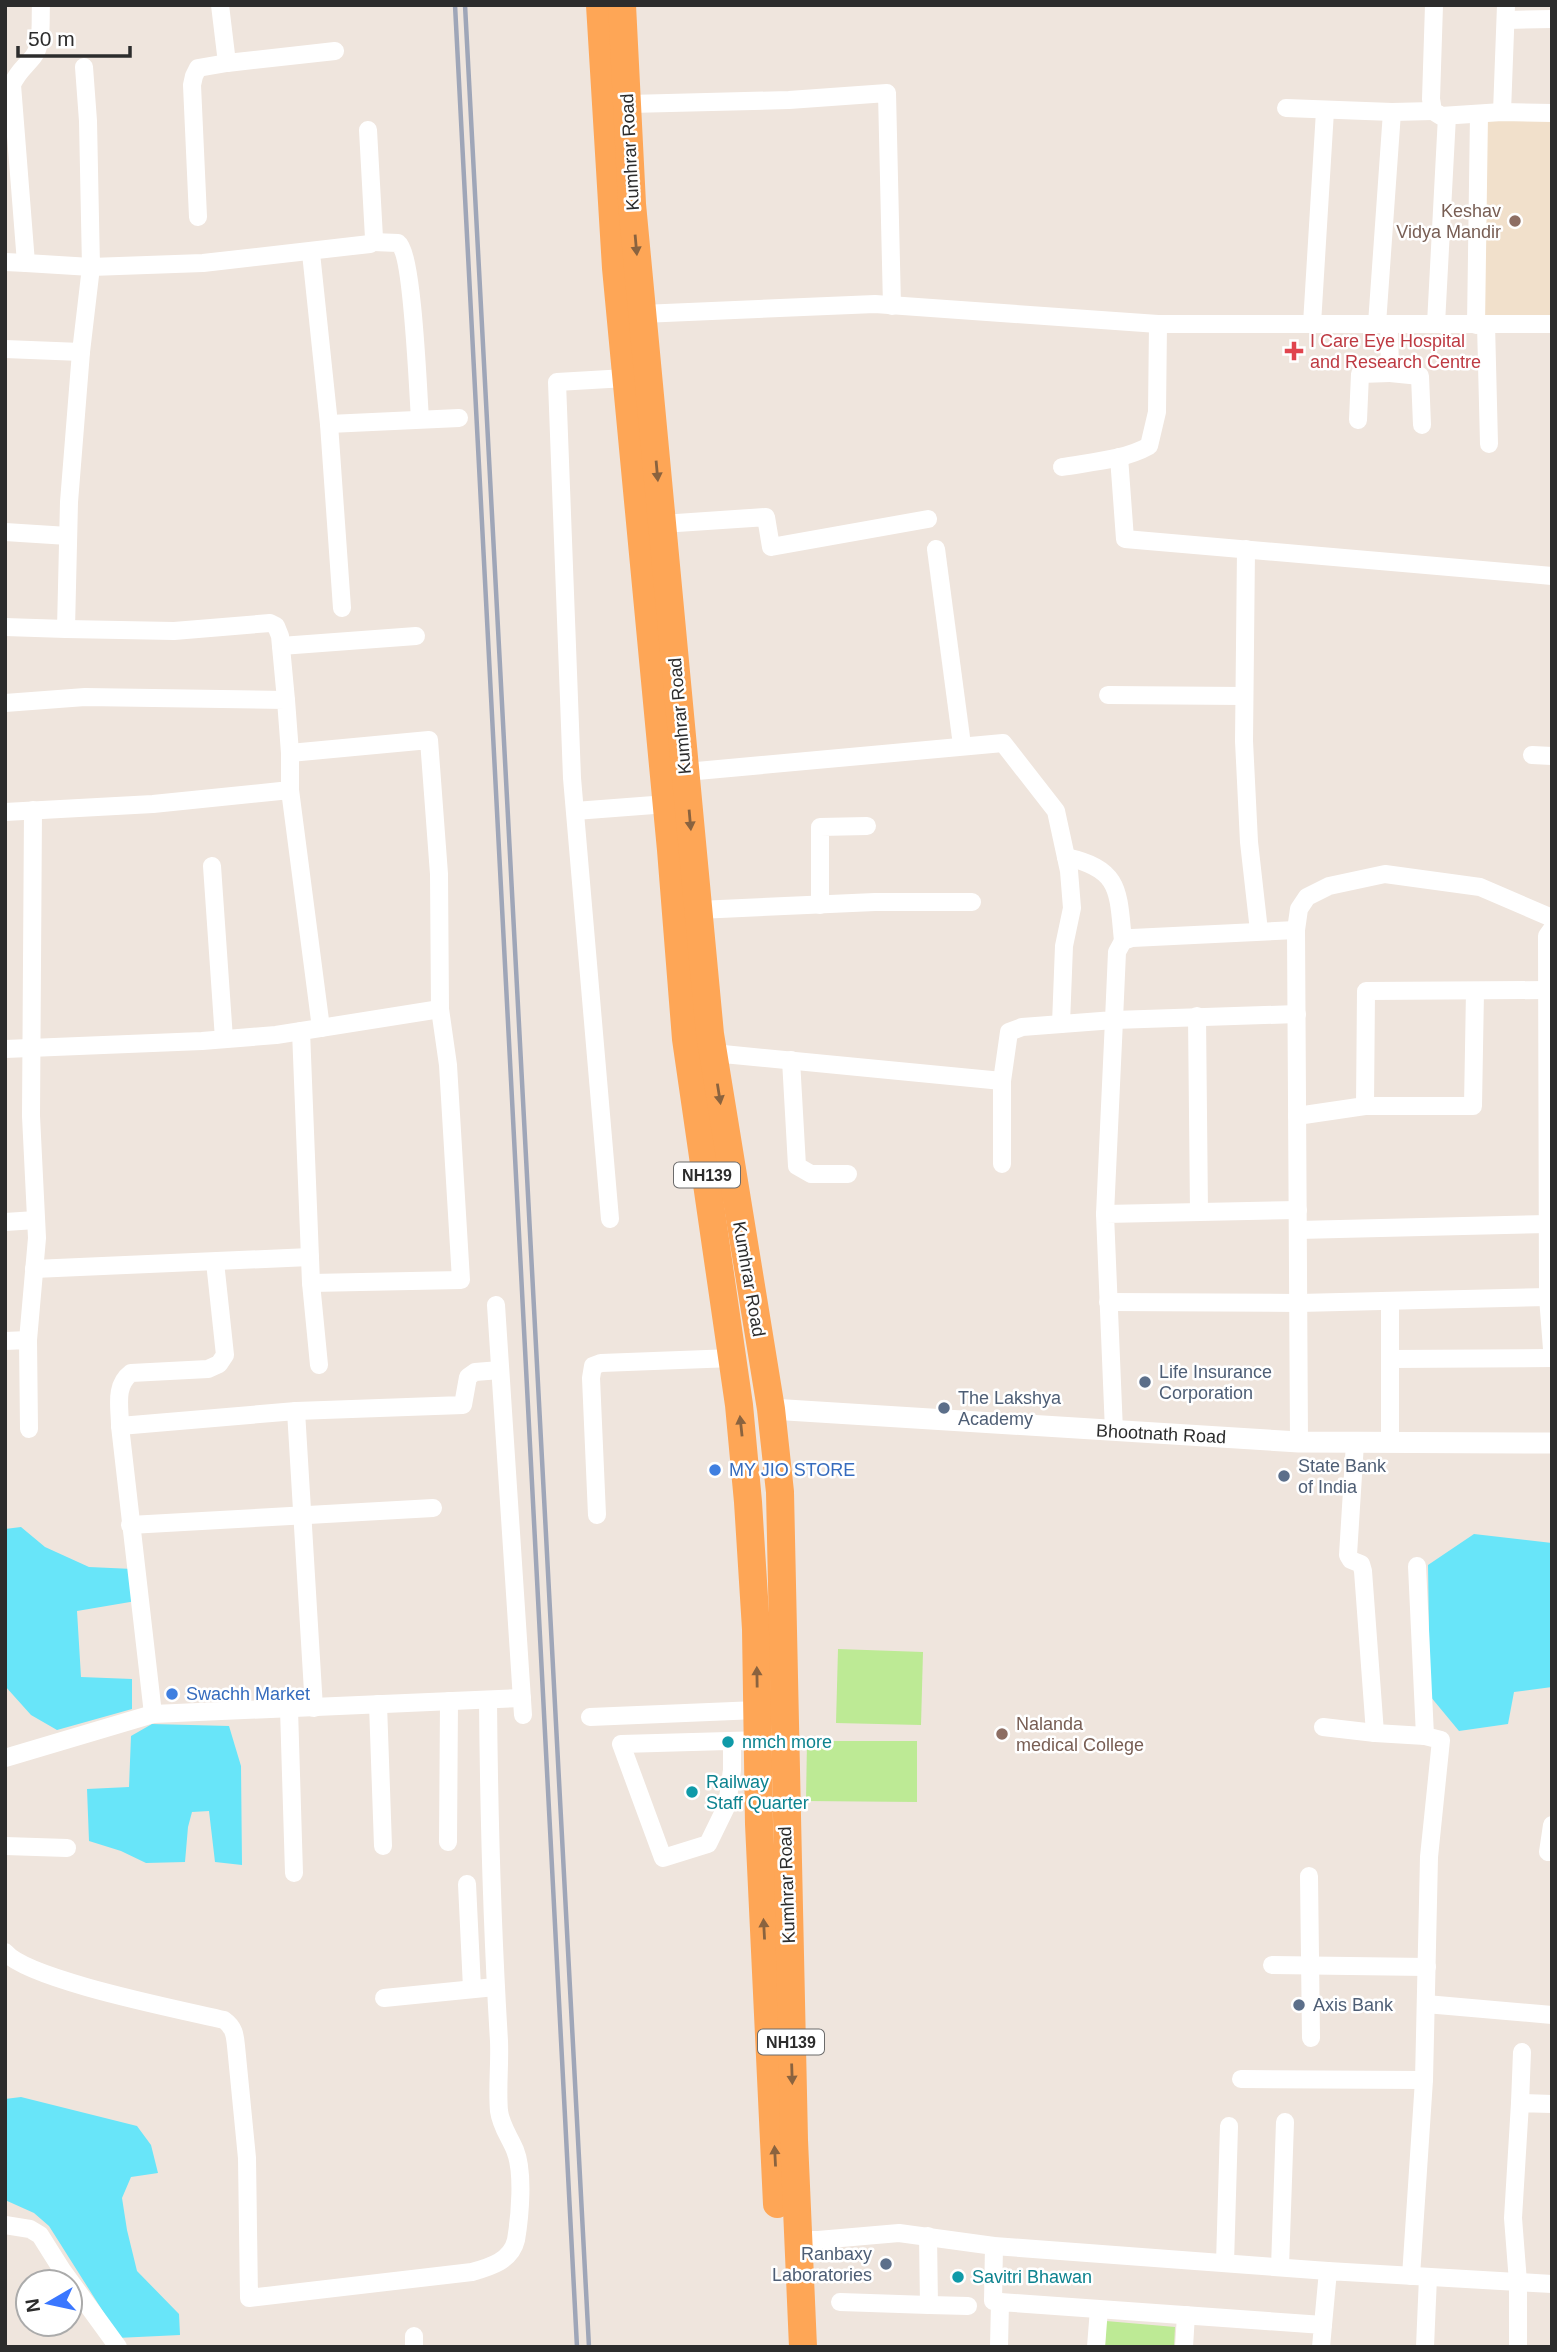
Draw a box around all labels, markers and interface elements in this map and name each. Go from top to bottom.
scale bar [18,14,130,58]
text: 50 m [28,27,75,50]
street label: Kumhrar Road [617,93,643,211]
place label: Keshav Vidya Mandir [1396,201,1501,242]
marker: Keshav Vidya Mandir [1507,213,1523,229]
one-way arrow [631,234,642,256]
place label: I Care Eye Hospital and Research Centre [1310,331,1481,372]
marker: I Care Eye Hospital and Research Centre [1284,341,1304,361]
one-way arrow [652,460,663,482]
street label: Kumhrar Road [665,657,695,775]
one-way arrow [685,809,696,831]
one-way arrow [714,1084,725,1106]
road number: NH139 [674,1162,740,1188]
street label: Kumhrar Road [729,1220,769,1338]
place label: Life Insurance Corporation [1159,1362,1272,1403]
marker: Life Insurance Corporation [1137,1374,1153,1390]
place label: The Lakshya Academy [958,1388,1062,1429]
marker: The Lakshya Academy [936,1400,952,1416]
one-way arrow [735,1415,746,1437]
street label: Bhootnath Road [1096,1421,1226,1447]
place label: State Bank of India [1298,1456,1387,1497]
place label: MY JIO STORE [729,1460,855,1480]
marker: MY JIO STORE [707,1462,723,1478]
marker: State Bank of India [1276,1468,1292,1484]
one-way arrow [751,1666,763,1688]
place label: Swachh Market [186,1684,310,1704]
marker: Swachh Market [164,1686,180,1702]
place label: Nalanda medical College [1016,1714,1144,1755]
marker: Nalanda medical College [994,1726,1010,1742]
place label: nmch more [742,1732,832,1752]
marker: nmch more [720,1734,736,1750]
place label: Railway Staff Quarter [706,1772,809,1813]
marker: Railway Staff Quarter [684,1784,700,1800]
street label: Kumhrar Road [775,1826,799,1944]
one-way arrow [758,1918,769,1940]
place label: Axis Bank [1313,1995,1394,2015]
marker: Axis Bank [1291,1997,1307,2013]
road number: NH139 [758,2030,824,2054]
one-way arrow [787,2064,798,2086]
one-way arrow [769,2145,780,2167]
place label: Ranbaxy Laboratories [772,2244,872,2285]
marker: Ranbaxy Laboratories [878,2256,894,2272]
place label: Savitri Bhawan [972,2267,1092,2287]
north arrow [14,2268,84,2338]
marker: Savitri Bhawan [950,2269,966,2285]
text: N [21,2297,44,2314]

